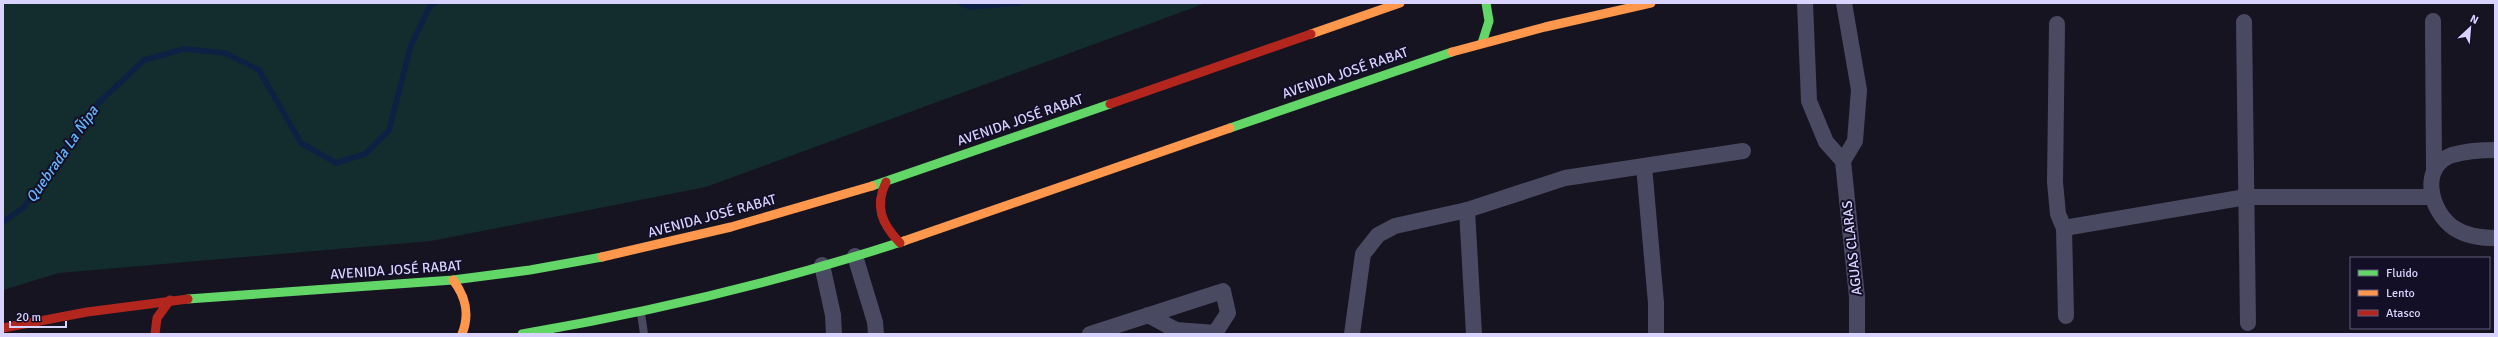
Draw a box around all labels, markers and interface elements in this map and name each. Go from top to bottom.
north arrow [2450,8,2490,48]
text: N [2468,12,2480,27]
street label: AVENIDA JOSÉ RABAT [1280,43,1410,103]
street label: AVENIDA JOSÉ RABAT [955,90,1085,150]
water label: Quebrada La Ñipa [22,102,102,206]
street label: AVENIDA JOSÉ RABAT [646,191,778,241]
street label: AGUAS CLARAS [1839,200,1865,296]
street label: AVENIDA JOSÉ RABAT [329,257,463,283]
legend [2350,257,2490,329]
text: Fluido [2386,266,2418,281]
text: Lento [2386,286,2415,301]
scale bar [10,303,66,329]
text: Atasco [2386,306,2421,321]
text: 20 m [16,310,41,325]

